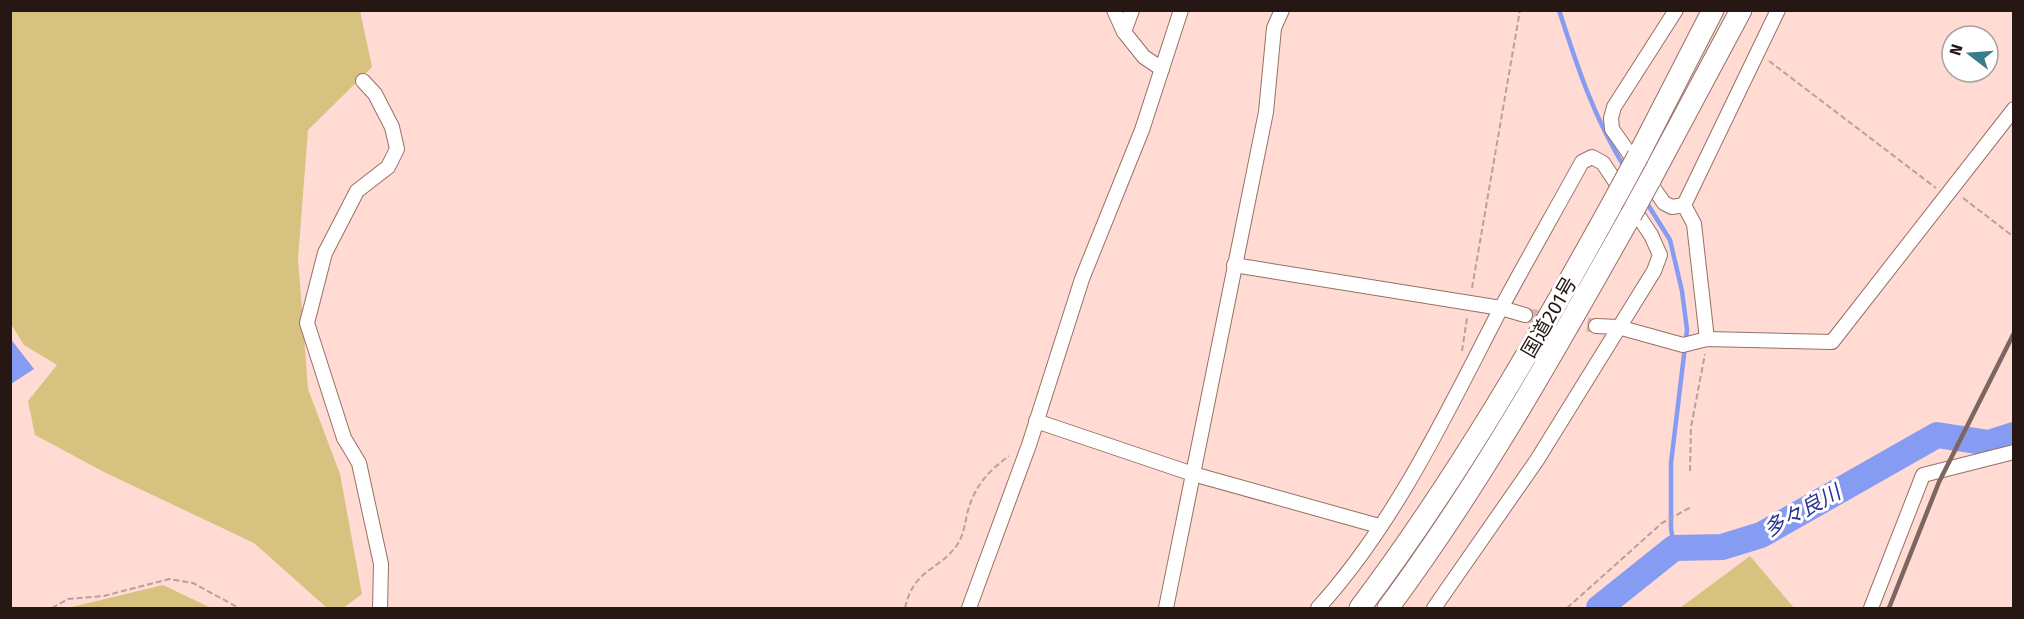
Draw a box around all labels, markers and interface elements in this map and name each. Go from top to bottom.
north arrow [1940,24,2000,84]
text: N [1945,42,1967,58]
street label: 国道201号 [1516,272,1582,362]
water label: 多々良川 [1759,478,1847,543]

